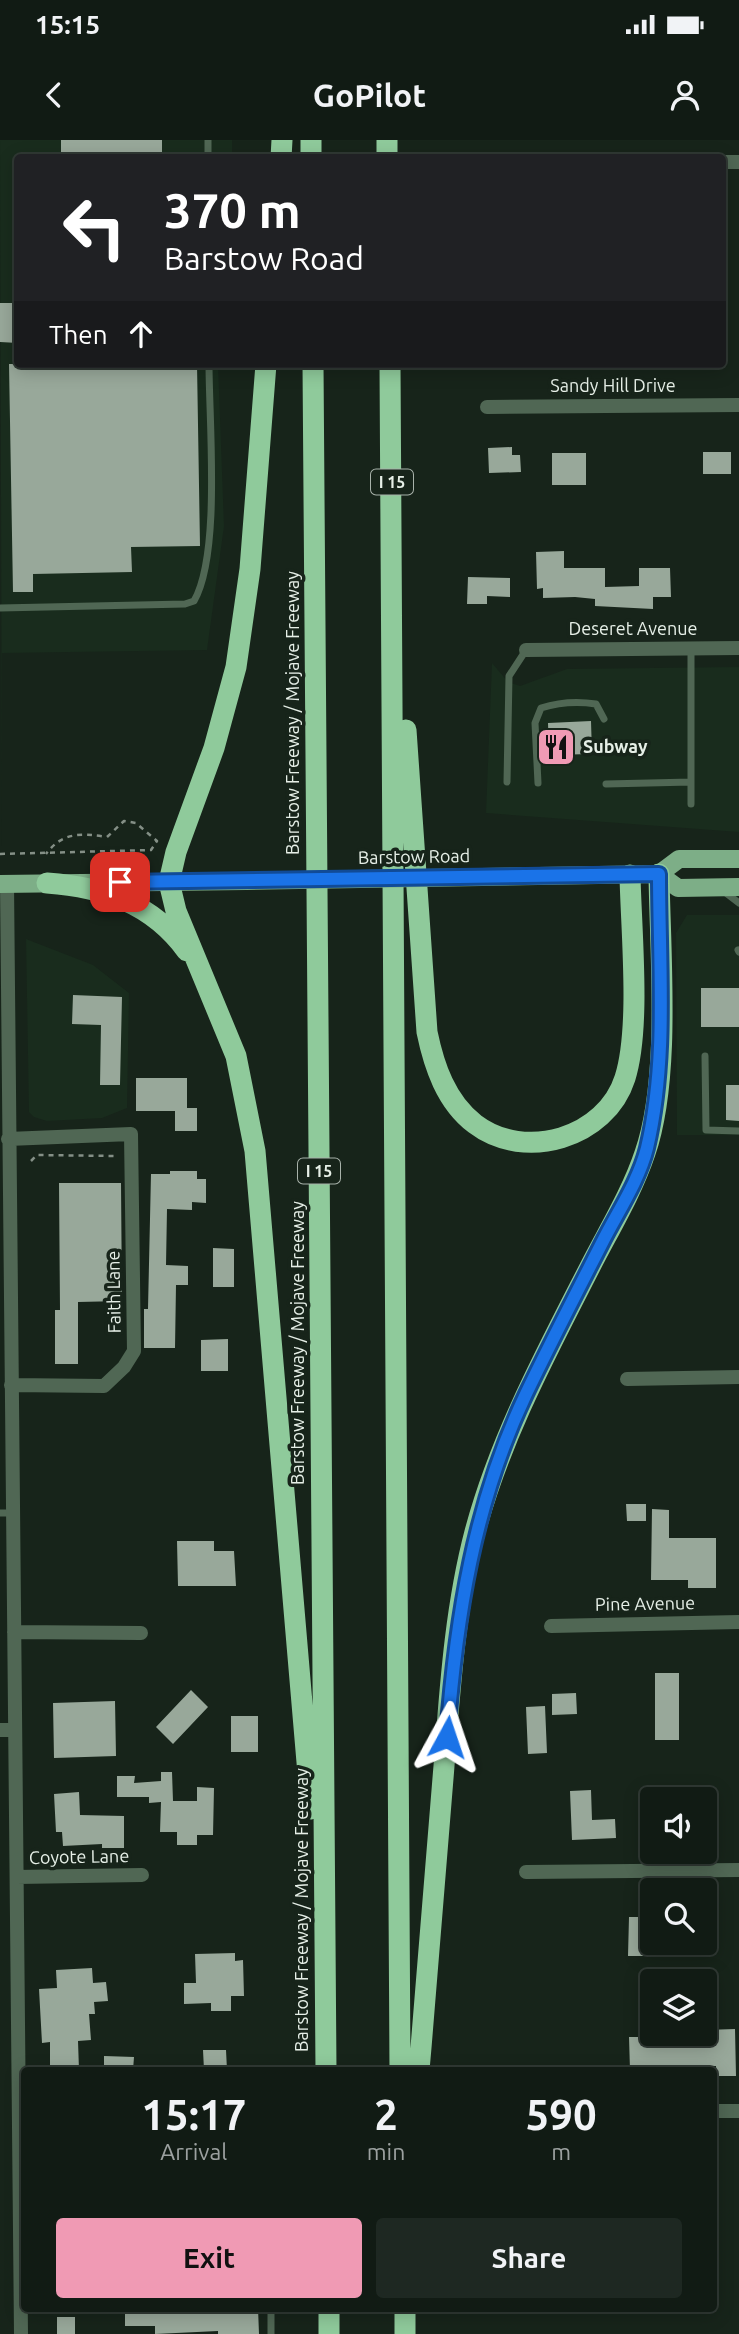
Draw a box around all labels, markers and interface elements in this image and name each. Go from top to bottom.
text: 15:15 [35,10,100,39]
icon: back [35,76,73,114]
icon: person [666,76,704,114]
text: GoPilot [313,77,426,113]
icon: left [49,182,140,273]
text: 370 m [164,182,301,237]
text: Barstow Road [164,240,364,276]
icon: ahead [122,315,160,353]
text: Then [49,320,108,349]
street label: Sandy Hill Drive [550,375,676,395]
road number: I 15 [371,470,413,494]
street label: Barstow Freeway / Mojave Freeway [282,571,302,855]
street label: Deseret Avenue [569,618,697,638]
restaurant icon: Subway [535,726,577,768]
place label: Subway [583,736,648,756]
street label: Barstow Road [358,845,470,867]
pin [90,852,150,912]
icon: arrive [101,863,139,901]
road number: I 15 [298,1158,340,1184]
street label: Barstow Freeway / Mojave Freeway [287,1201,307,1485]
street label: Faith Lane [102,1251,124,1333]
street label: Pine Avenue [595,1592,695,1614]
position arrow [410,1700,484,1774]
street label: Barstow Freeway / Mojave Freeway [291,1768,311,2052]
map controls [640,1787,717,2046]
button: sound [640,1787,717,1864]
street label: Coyote Lane [29,1845,129,1867]
button: search [640,1878,717,1955]
button: layers [640,1969,717,2046]
text: 15:17 [141,2091,246,2138]
text: 2 [374,2091,398,2138]
text: 590 [526,2091,597,2138]
text: Arrival [160,2139,227,2164]
text: min [367,2139,405,2164]
text: m [551,2139,571,2164]
button: Exit [56,2218,362,2298]
button: Share [376,2218,682,2298]

